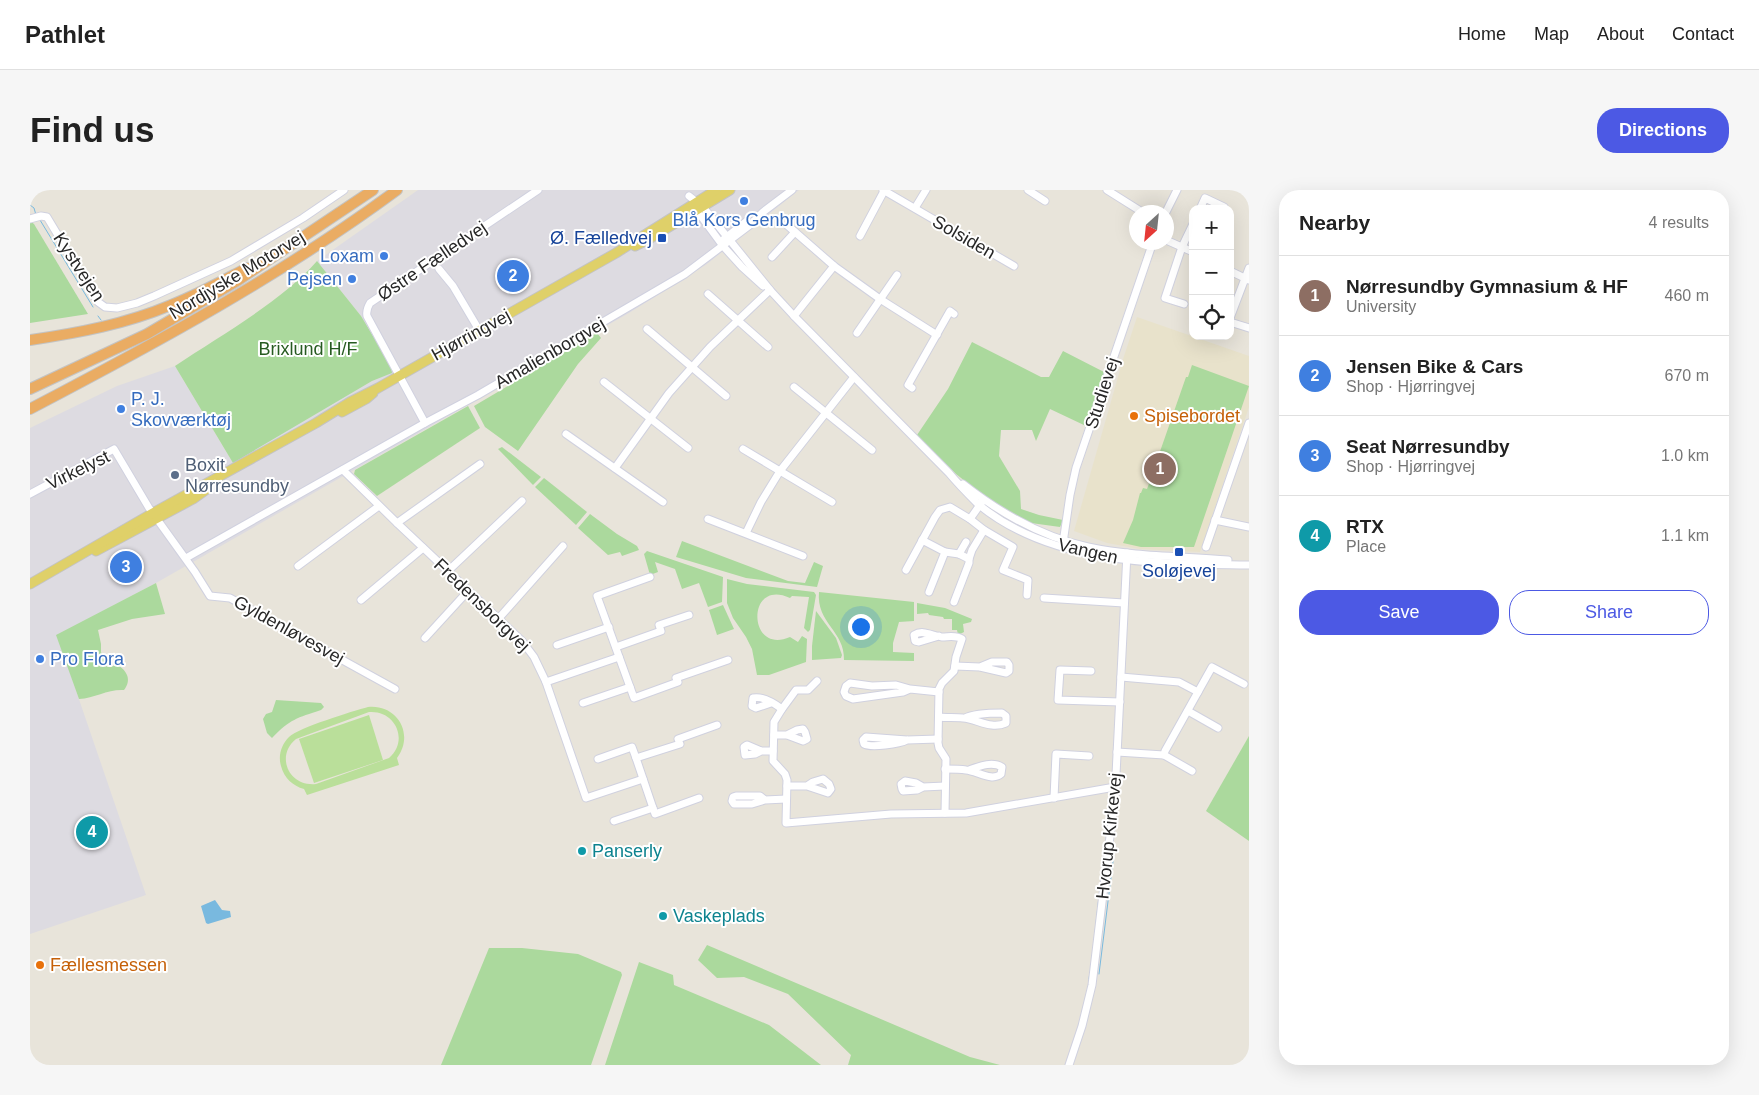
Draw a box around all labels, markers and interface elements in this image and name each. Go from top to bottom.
text: Pathlet [25,21,105,48]
text: Home [1458,24,1506,44]
text: Map [1534,24,1569,44]
text: About [1597,24,1644,44]
text: Contact [1672,24,1734,44]
button: Directions [1597,108,1729,153]
text: Find us [30,110,154,149]
marker: Blå Kors Genbrug [738,195,750,207]
north arrow [1129,205,1174,250]
map controls [1189,205,1234,340]
button: + [1189,205,1234,250]
place label: Blå Kors Genbrug [672,210,816,230]
street label: Solsiden [929,211,999,263]
text: Nearby [1299,211,1370,234]
text: 4 results [1649,214,1709,231]
street label: Østre Fælledvej [374,217,490,305]
street label: Nordjyske Motorvej [166,227,308,323]
place label: Ø. Fælledvej [550,228,652,248]
street label: Kystvejen [49,229,109,305]
marker: Ø. Fælledvej [656,232,668,244]
place label: Loxam [320,246,374,266]
marker: Loxam [378,250,390,262]
button: − [1189,250,1234,295]
pin: 2 [497,257,529,295]
place label: Pejsen [287,269,342,289]
marker: Pejsen [346,273,358,285]
text: Nørresundby Gymnasium & HF [1346,276,1628,297]
text: 1 [1311,287,1319,304]
text: 460 m [1665,287,1709,304]
button: locate [1189,295,1234,340]
text: University [1346,298,1416,315]
street label: Hjørringvej [428,305,514,365]
street label: Amalienborgvej [491,313,609,393]
park label: Brixlund H/F [258,339,358,359]
street label: Studievej [1081,355,1123,431]
text: Jensen Bike & Cars [1346,356,1523,377]
text: 2 [1311,367,1319,384]
text: 670 m [1665,367,1709,384]
text: Shop · Hjørringvej [1346,378,1475,395]
place label: P. J. Skovværktøj [131,389,231,430]
marker: P. J. Skovværktøj [115,403,127,415]
place label: Spisebordet [1144,406,1240,426]
marker: Spisebordet [1128,410,1140,422]
text: Seat Nørresundby [1346,436,1510,457]
street label: Virkelyst [43,446,113,494]
text: 3 [1311,447,1319,464]
text: 1.0 km [1661,447,1709,464]
pin: 1 [1144,450,1176,488]
place label: Boxit Nørresundby [185,455,289,496]
text: Shop · Hjørringvej [1346,458,1475,475]
marker: Boxit Nørresundby [169,469,181,481]
text: RTX [1346,516,1384,537]
text: 4 [1311,527,1319,544]
text: 1.1 km [1661,527,1709,544]
street label: Vangen [1056,534,1120,568]
text: Place [1346,538,1386,555]
marker: Soløjevej [1173,546,1185,558]
pin: 3 [110,548,142,586]
street label: Fredensborgvej [430,554,534,656]
place label: Soløjevej [1142,561,1216,581]
button: Save [1299,590,1499,635]
button: Share [1509,590,1709,635]
street label: Gyldenløvesvej [230,591,348,669]
your location [848,614,874,640]
place label: Pro Flora [50,649,125,669]
marker: Pro Flora [34,653,46,665]
street label: Hvorup Kirkevej [1092,772,1126,900]
pin: 4 [76,813,108,851]
place label: Panserly [592,841,662,861]
marker: Panserly [576,845,588,857]
place label: Vaskeplads [673,906,765,926]
marker: Vaskeplads [657,910,669,922]
place label: Fællesmessen [50,955,167,975]
marker: Fællesmessen [34,959,46,971]

